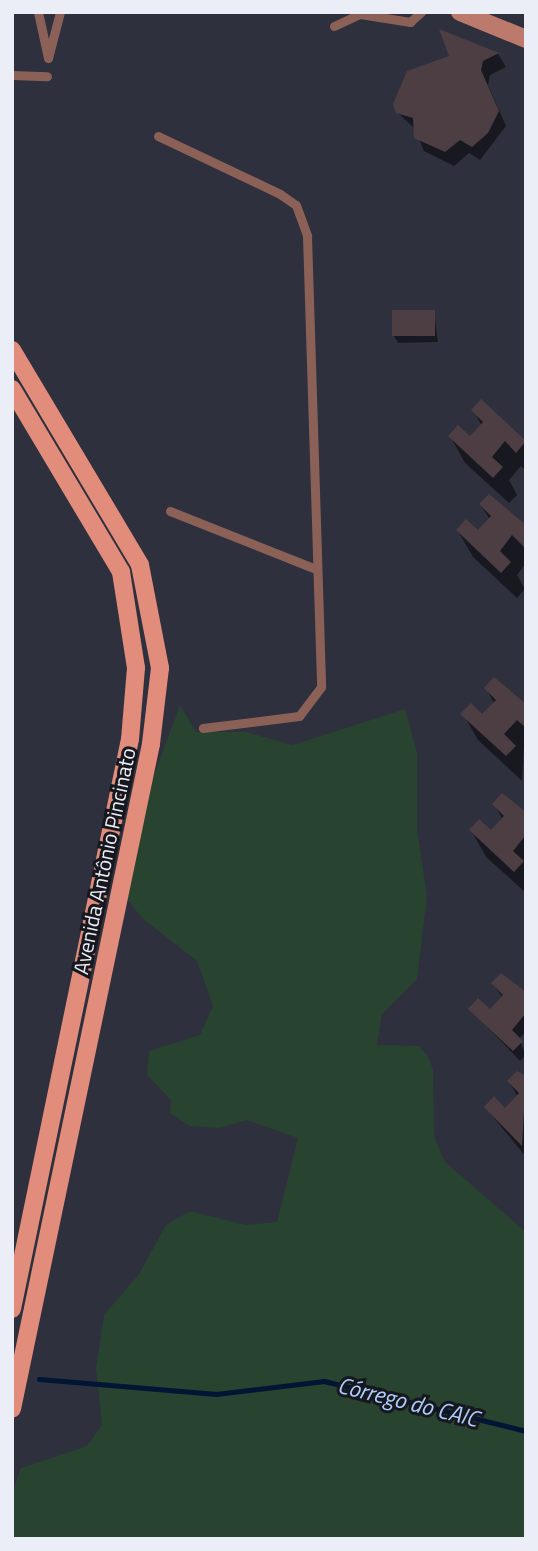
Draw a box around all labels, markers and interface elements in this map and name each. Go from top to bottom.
street label: Avenida Antônio Pincinato [68,745,140,977]
water label: Córrego do CAIC [335,1371,481,1433]

